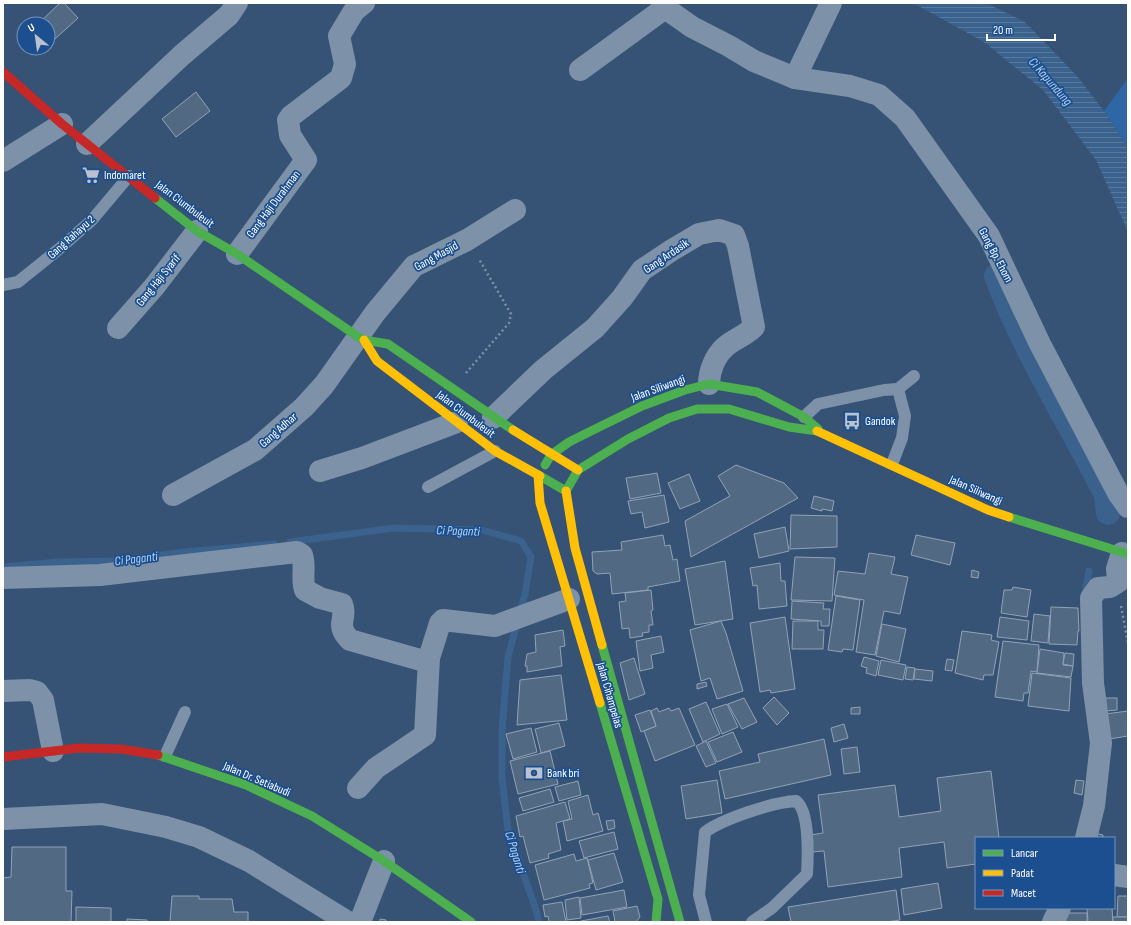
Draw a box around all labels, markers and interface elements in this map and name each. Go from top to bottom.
north arrow [16,16,56,56]
scale bar [987,16,1055,42]
text: U [26,20,37,35]
text: 20 m [993,23,1013,38]
water label: Ci Kapundung [1025,54,1076,110]
supermarket icon: Indomaret [81,165,101,185]
place label: Indomaret [104,168,146,183]
street label: Gang Haji Durahman [243,168,304,241]
street label: Jalan Ciumbuleuit [152,177,217,232]
street label: Gang Rahayu 2 [45,212,98,263]
street label: Gang Bp. Ehom [975,225,1016,285]
street label: Gang Ardasik [641,235,692,277]
street label: Gang Masjid [412,238,461,275]
street label: Gang Haji Syarif [133,251,184,309]
street label: Jalan Siliwangi [628,372,687,406]
street label: Jalan Ciumbuleuit [433,387,498,442]
street label: Gang Adhar [256,409,301,451]
bus stop icon: Gandok [842,411,862,431]
place label: Gandok [865,414,896,429]
street label: Jalan Siliwangi [946,472,1005,509]
water label: Ci Paganti [436,522,481,540]
water label: Ci Paganti [114,548,159,570]
street label: Jalan Cihampelas [593,660,626,730]
street label: Jalan Dr. Setiabudi [220,758,293,800]
bank icon: Bank bri [524,763,544,783]
place label: Bank bri [547,766,579,781]
water label: Ci Paganti [501,829,529,876]
legend [975,837,1115,909]
text: Lancar [1011,846,1038,861]
text: Padat [1011,866,1034,881]
text: Macet [1011,886,1036,901]

